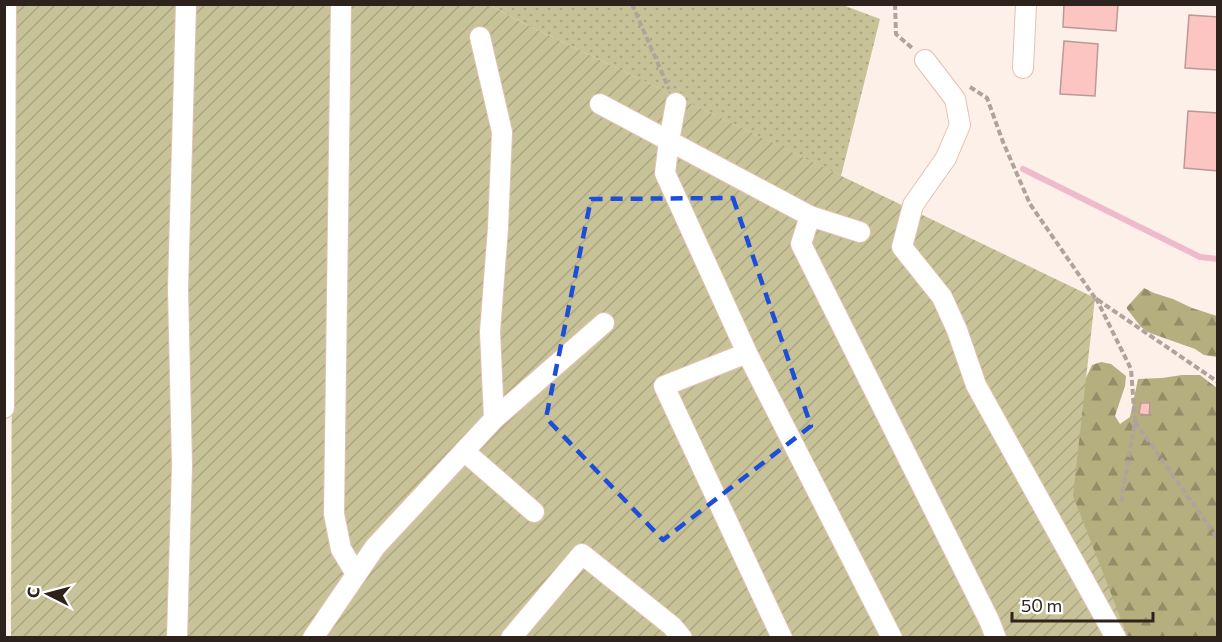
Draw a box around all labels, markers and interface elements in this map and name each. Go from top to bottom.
north arrow [18,564,78,624]
scale bar [1012,585,1153,623]
text: С [23,586,43,599]
text: 50 m [1021,594,1062,616]

